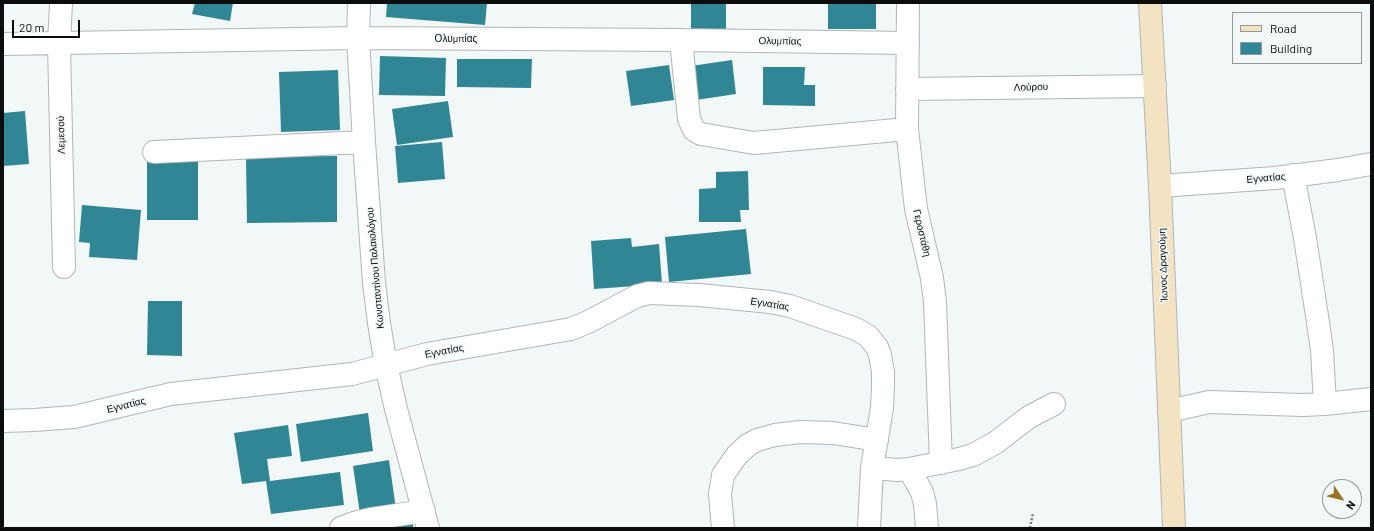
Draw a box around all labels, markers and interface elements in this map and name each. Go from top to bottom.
scale bar [14,12,82,38]
legend [1232,12,1362,64]
text: 20 m [19,20,45,34]
text: Road [1270,21,1297,35]
street label: Ολυμπίας [435,33,477,45]
street label: Ολυμπίας [759,35,801,47]
text: Building [1270,41,1312,55]
street label: Λούρου [1014,81,1048,93]
street label: Λεμεσού [55,116,67,154]
street label: Εγνατίας [1246,170,1286,186]
street label: Κωνσταντίνου Παλαιολόγου [364,207,386,329]
street label: Γεροστάθη [911,208,933,258]
street label: Ίωνος Δραγούμη [1156,228,1170,302]
street label: Εγνατίας [750,295,790,313]
street label: Εγνατίας [424,341,464,361]
street label: Εγνατίας [106,394,146,416]
north arrow [1322,479,1362,519]
text: N [1344,499,1359,512]

